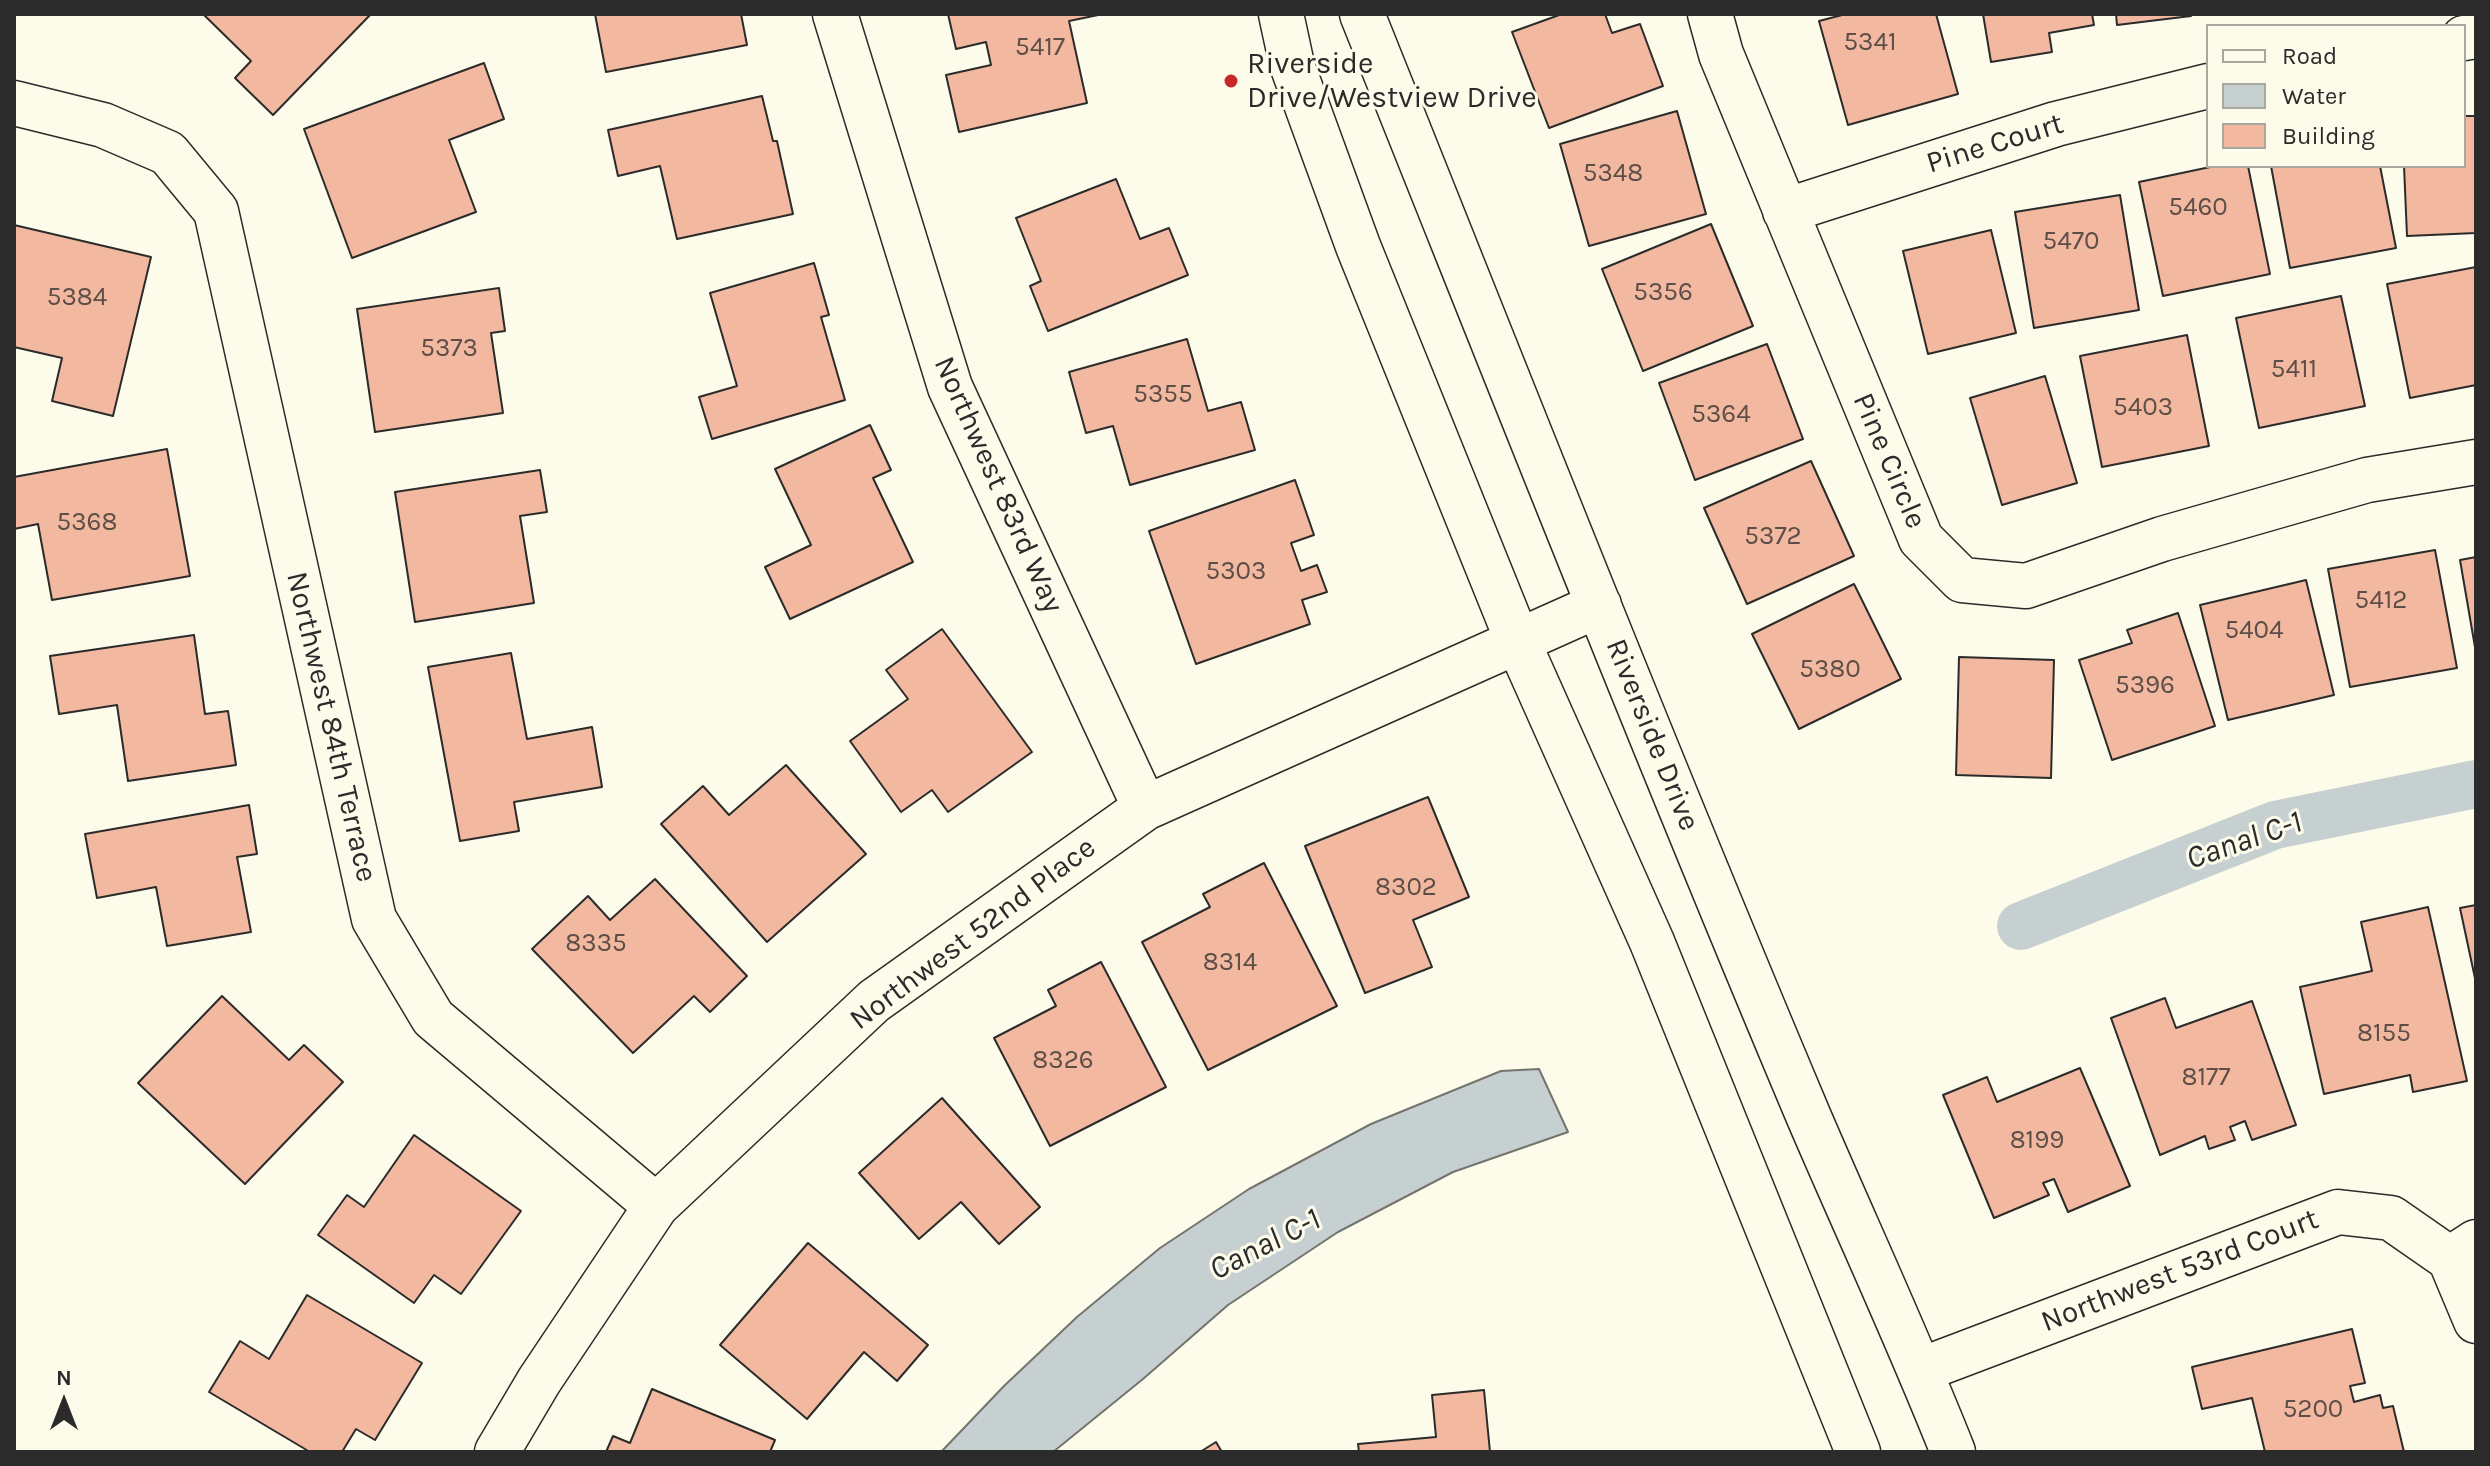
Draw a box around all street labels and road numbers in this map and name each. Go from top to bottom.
street label: Pine Court [1922,106,2068,182]
street label: Northwest 83rd Way [925,351,1071,619]
street label: Pine Circle [1844,388,1934,534]
street label: Northwest 84th Terrace [278,568,384,886]
street label: Riverside Drive [1597,634,1707,836]
street label: Northwest 52nd Place [843,830,1103,1038]
street label: Northwest 53rd Court [2036,1202,2324,1340]

